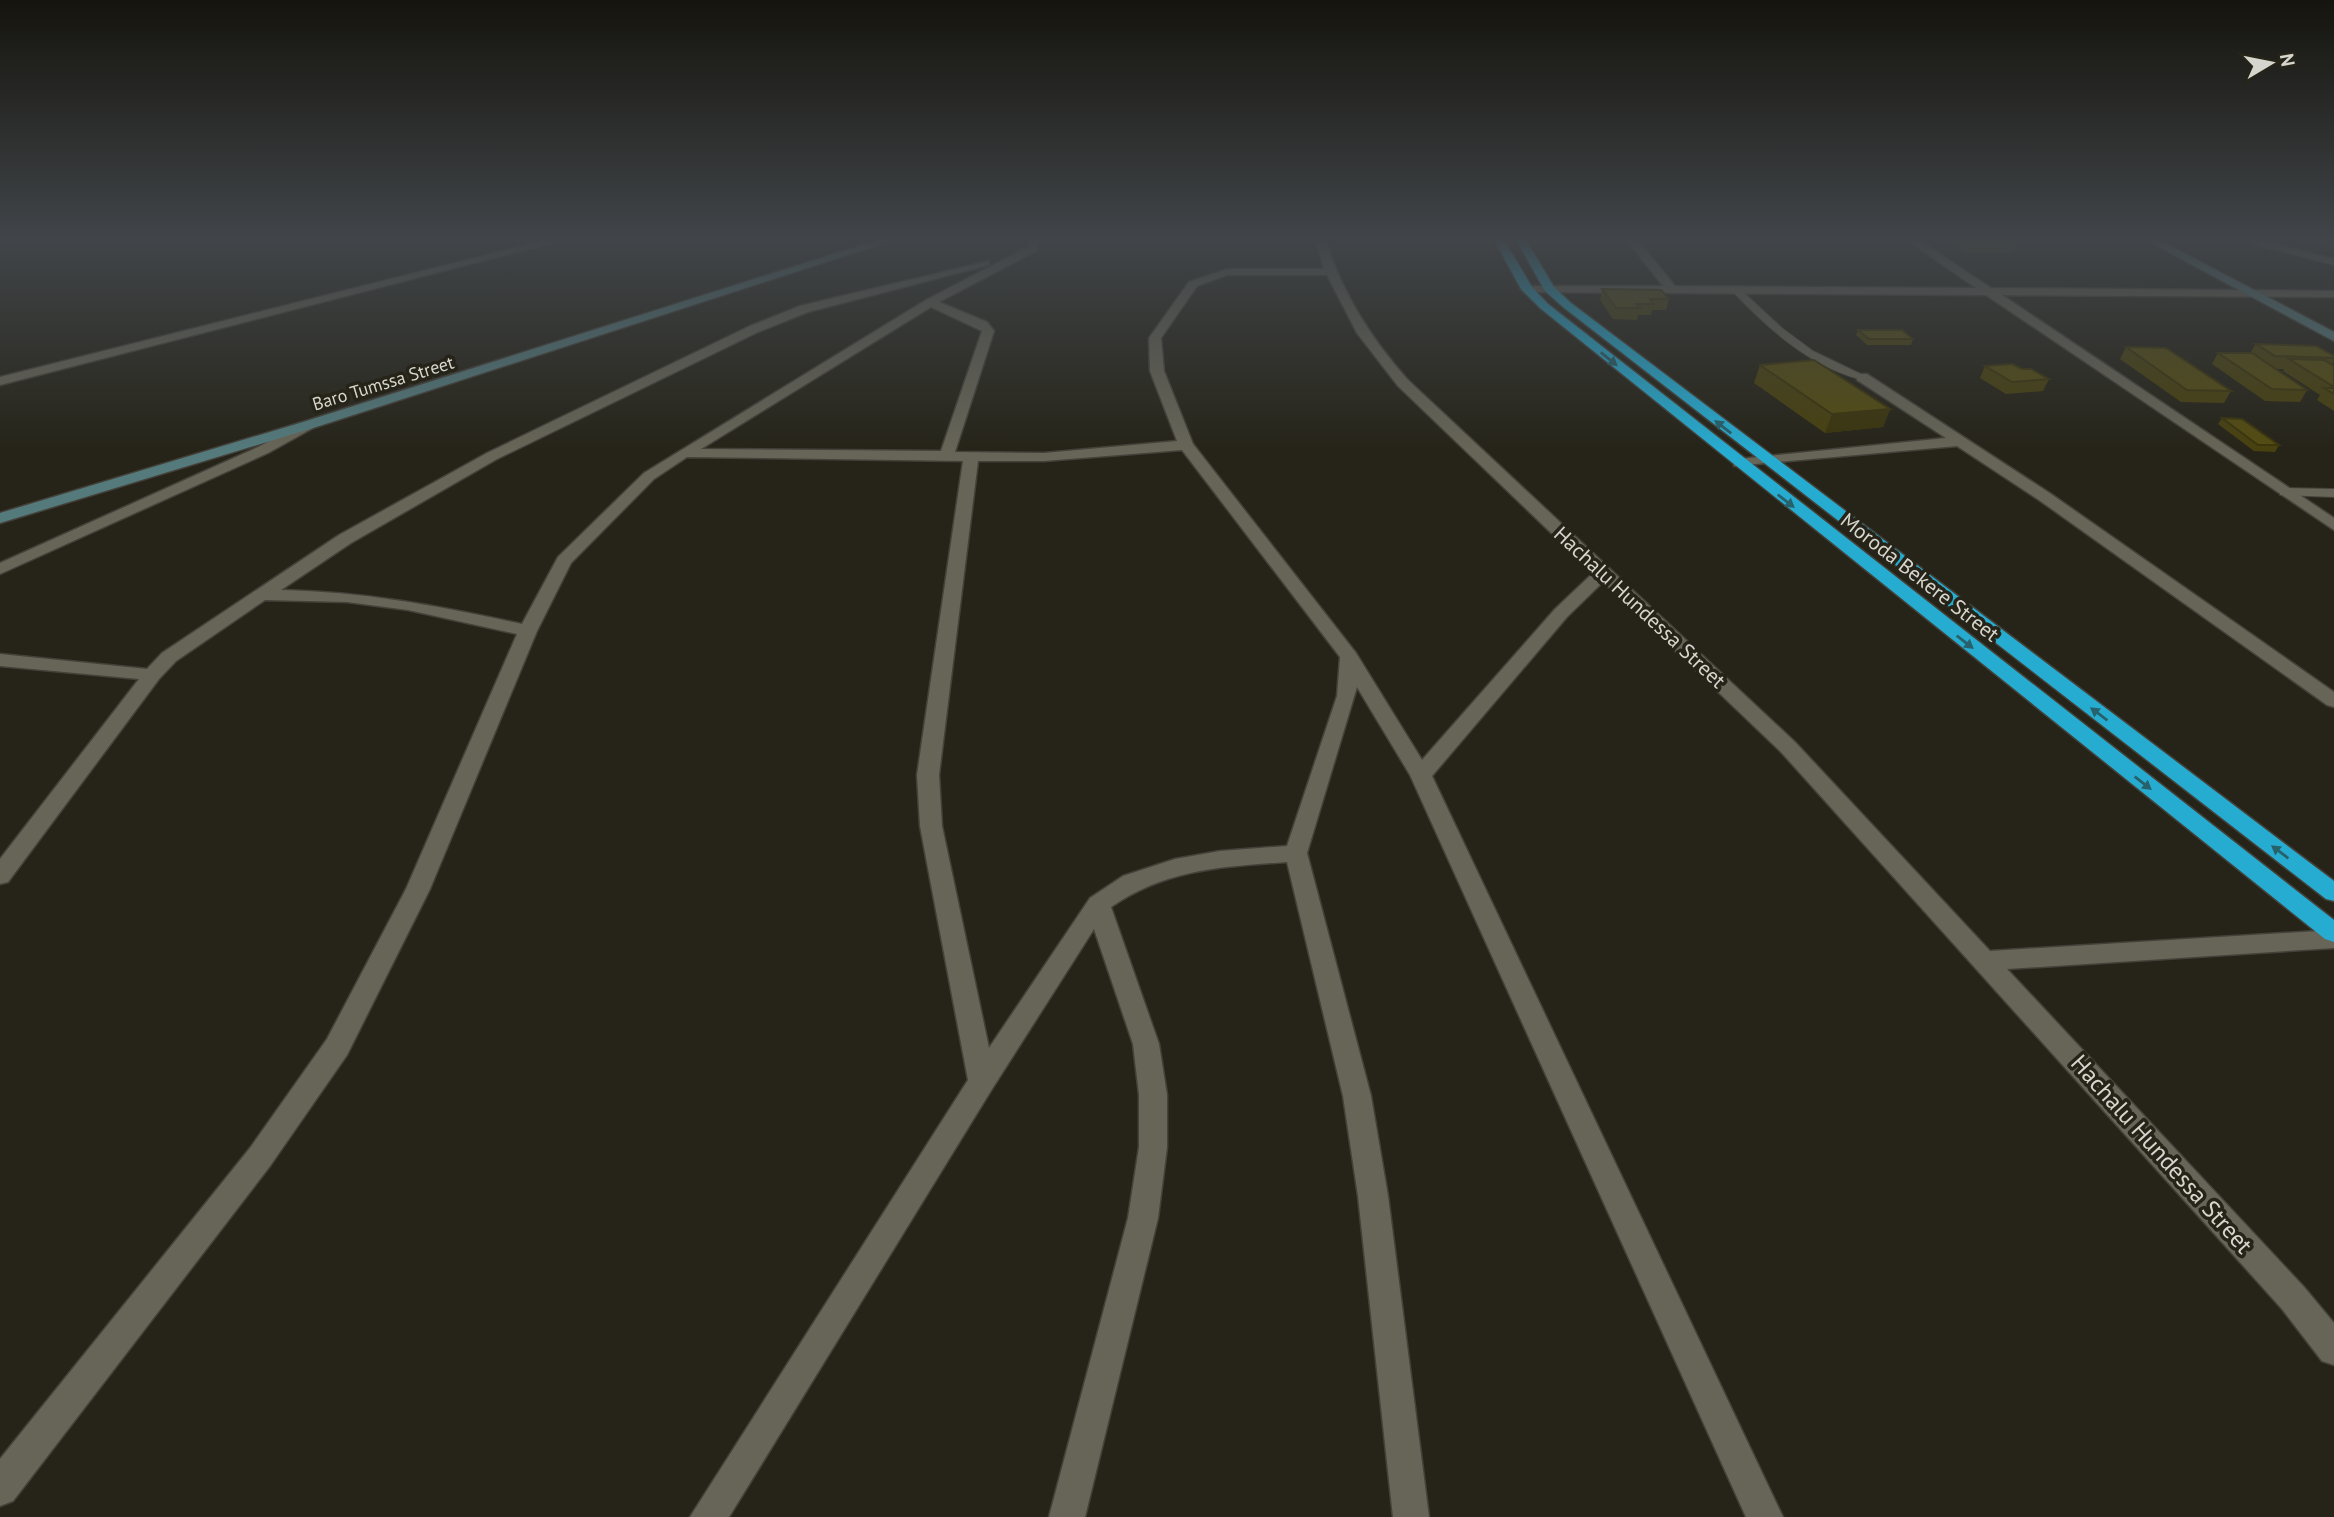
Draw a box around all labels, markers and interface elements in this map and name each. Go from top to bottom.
north arrow [2236,28,2306,98]
text: N [2275,52,2301,68]
street label: Baro Tumssa Street [309,351,457,415]
one-way arrow [1599,351,1617,366]
one-way arrow [1715,420,1733,435]
one-way arrow [1778,493,1795,508]
street label: Moroda Bekere Street [1835,507,2005,647]
street label: Hachalu Hundessa Street [1548,520,1732,694]
one-way arrow [1956,634,1974,648]
one-way arrow [2090,706,2108,721]
one-way arrow [2134,775,2152,790]
one-way arrow [2271,844,2289,859]
street label: Hachalu Hundessa Street [2064,1048,2260,1260]

